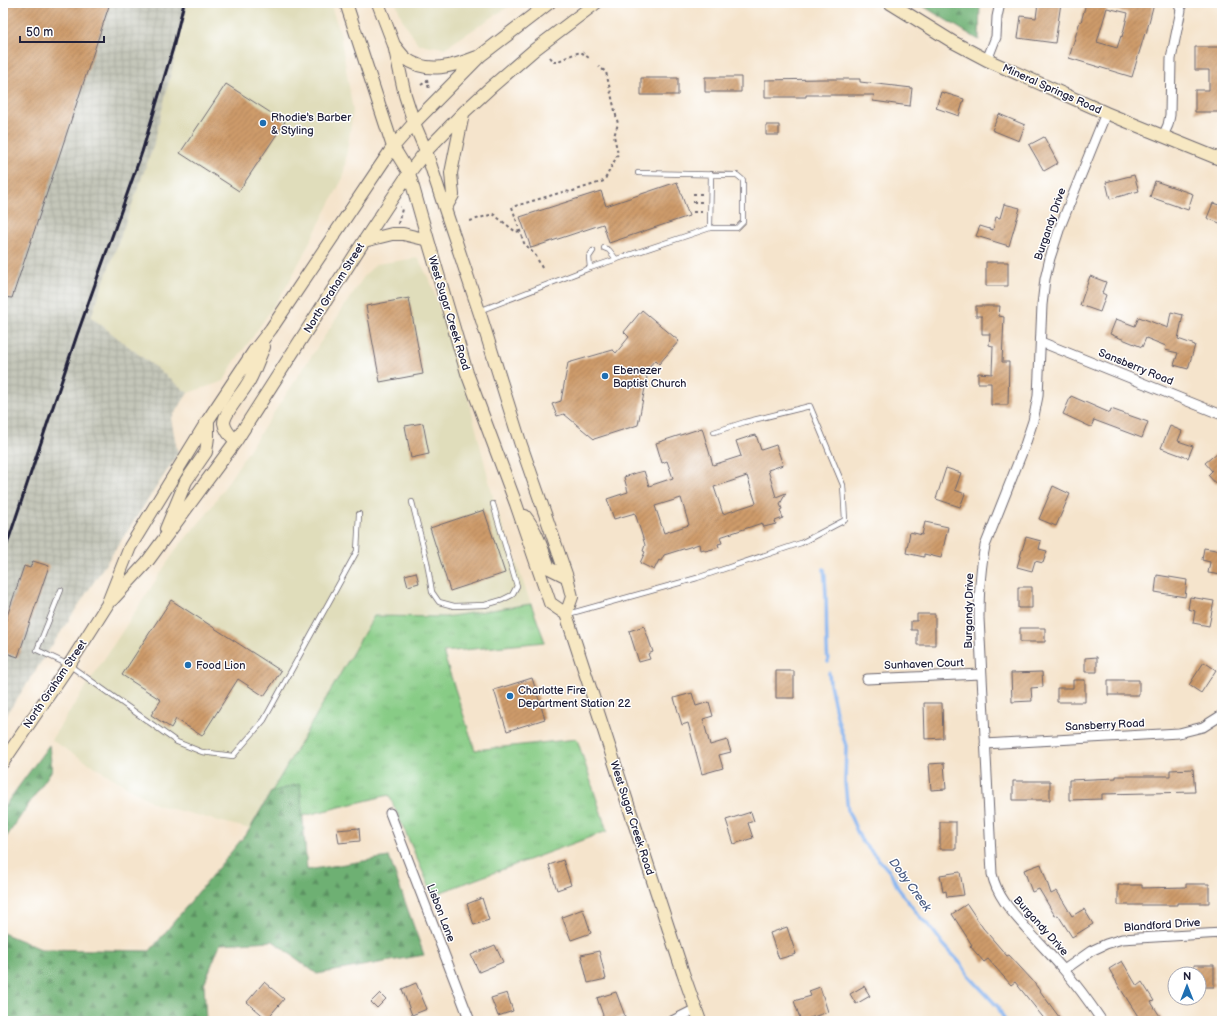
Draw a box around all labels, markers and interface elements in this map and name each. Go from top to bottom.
scale bar [20,18,104,44]
text: 50 m [26,25,53,40]
street label: Mineral Springs Road [1000,61,1104,117]
place label: Rhodie's Barber & Styling [271,111,352,137]
marker: Rhodie's Barber & Styling [258,118,268,128]
street label: Burgandy Drive [1032,186,1069,262]
street label: North Graham Street [301,240,367,335]
street label: West Sugar Creek Road [425,254,473,372]
street label: Sansberry Road [1097,346,1175,388]
place label: Ebenezer Baptist Church [613,364,686,390]
marker: Ebenezer Baptist Church [600,371,610,381]
street label: Burgandy Drive [962,573,976,649]
street label: North Graham Street [21,637,90,731]
street label: Sunhaven Court [884,656,965,672]
place label: Food Lion [196,659,245,672]
marker: Food Lion [183,660,193,670]
place label: Charlotte Fire Department Station 22 [518,684,631,710]
marker: Charlotte Fire Department Station 22 [505,691,515,701]
street label: Sansberry Road [1065,716,1145,734]
street label: West Sugar Creek Road [607,759,657,877]
water label: Doby Creek [886,855,935,916]
street label: Lisbon Lane [424,882,458,944]
street label: Burgandy Drive [1011,894,1071,959]
street label: Blandford Drive [1123,916,1201,934]
north arrow [1167,966,1207,1006]
text: N [1183,970,1191,983]

